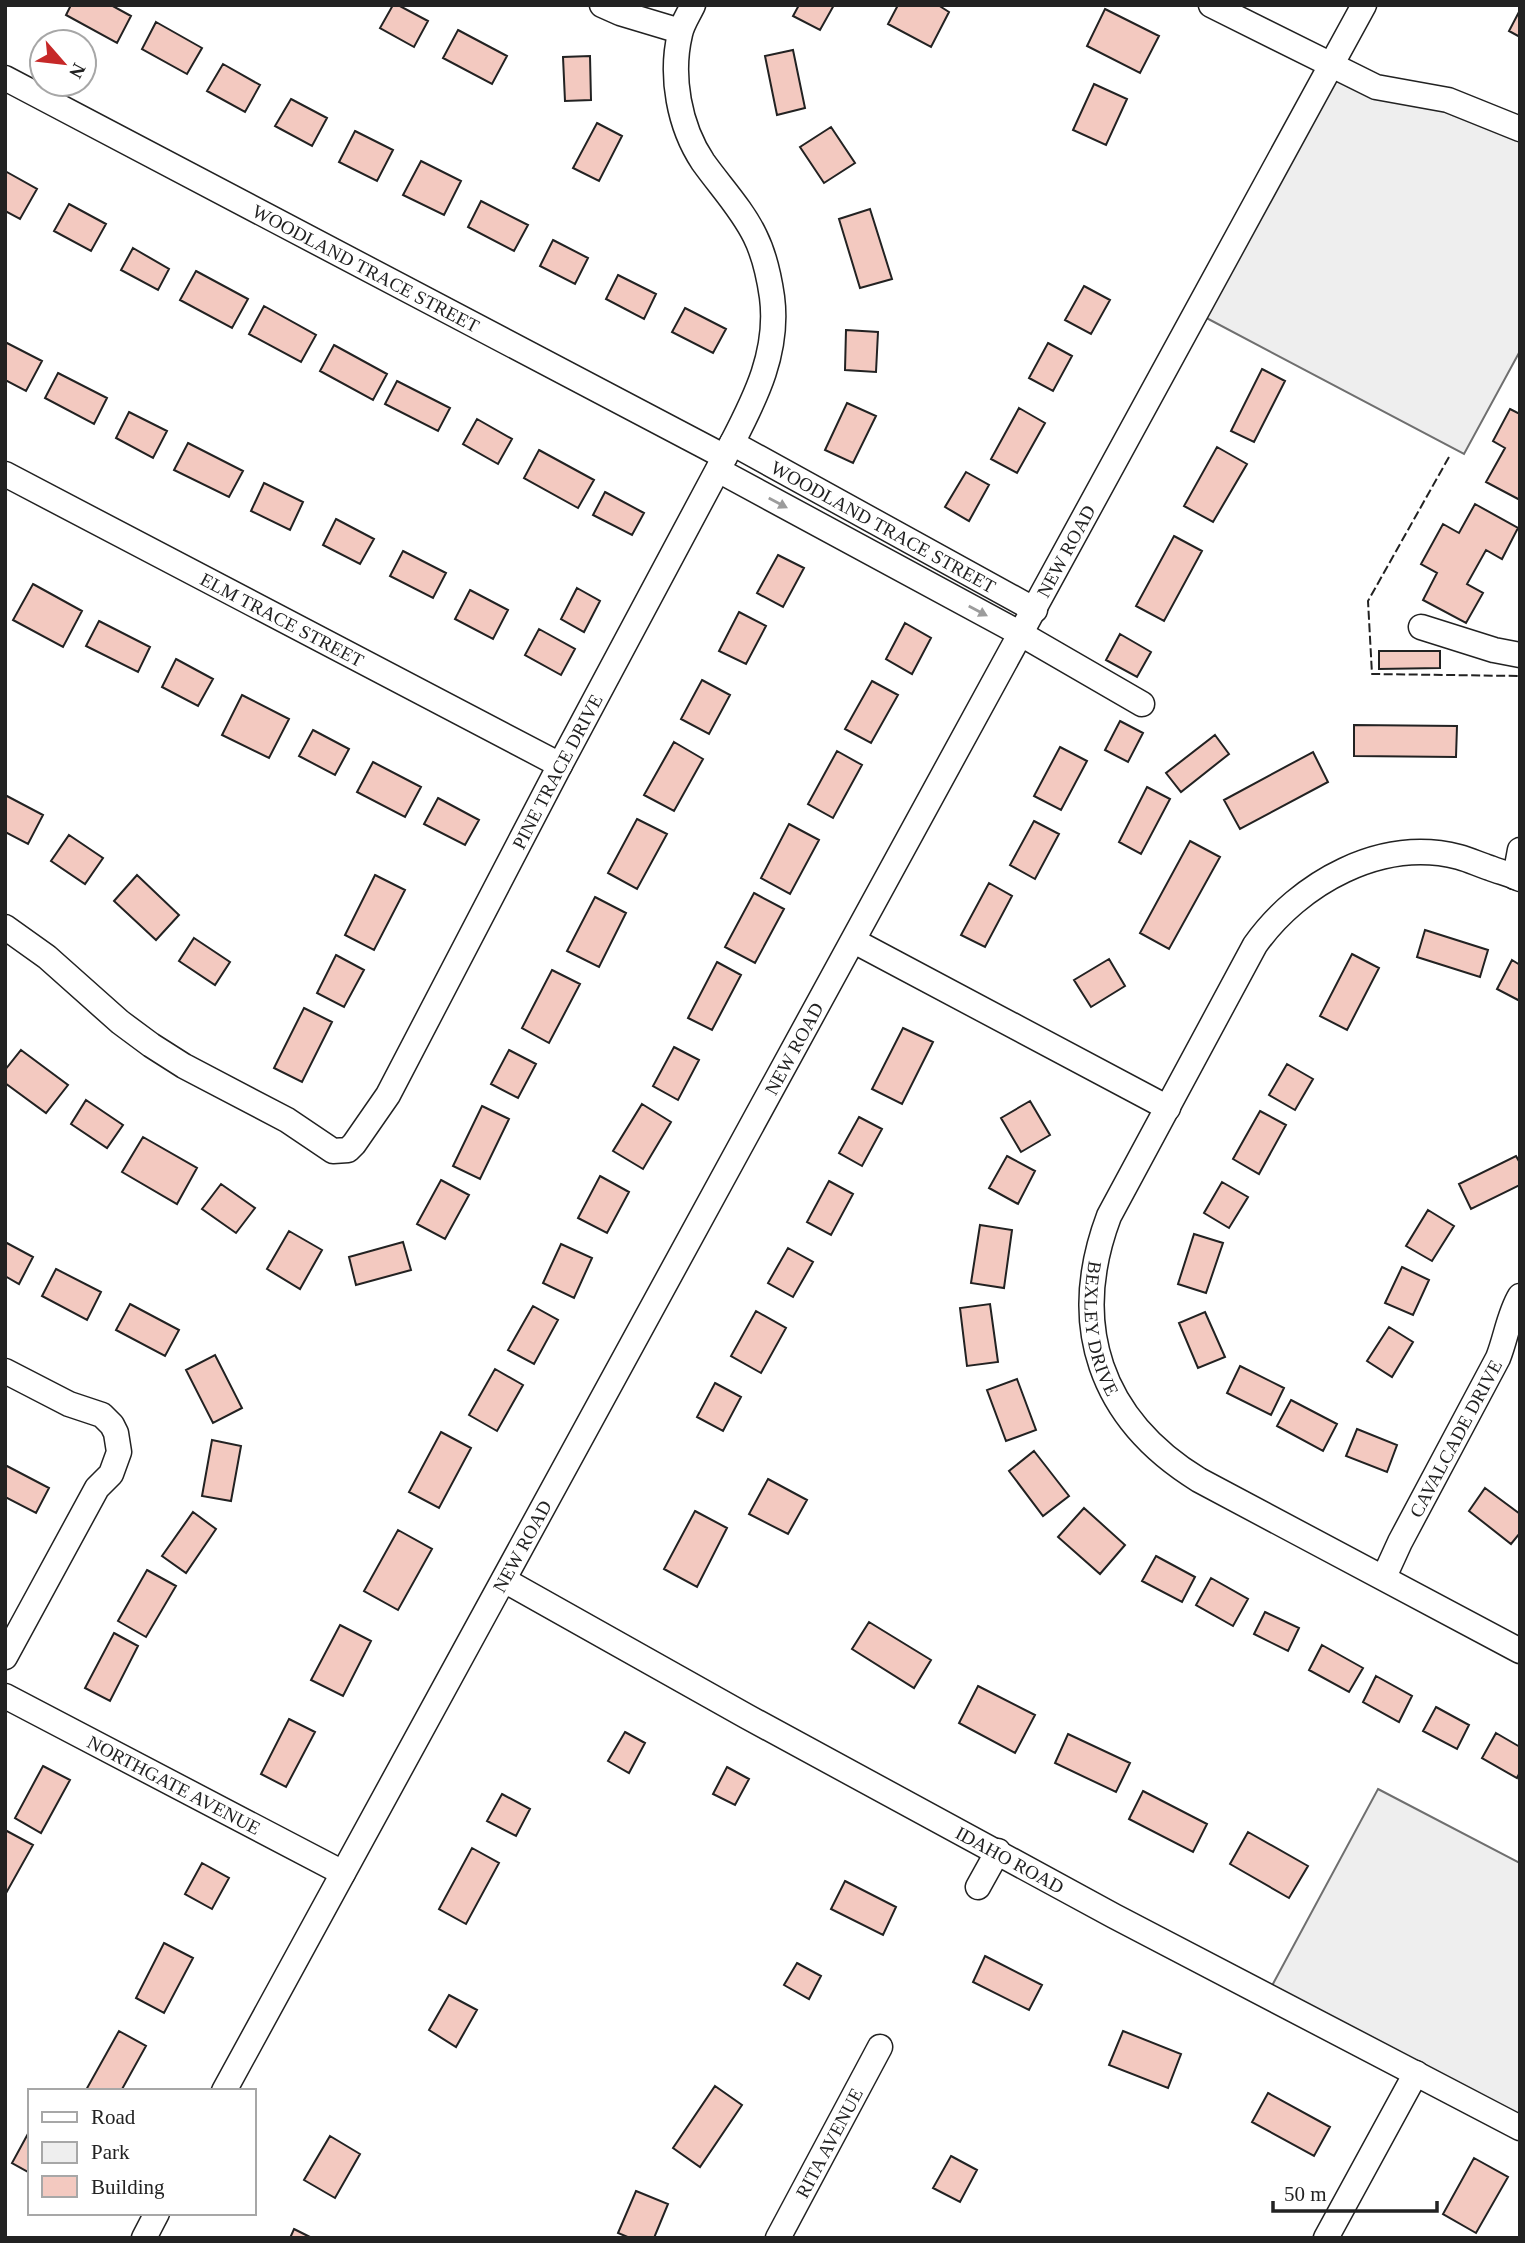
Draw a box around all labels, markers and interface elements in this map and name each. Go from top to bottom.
north arrow [28,28,98,98]
text: N [65,60,90,82]
street label: WOODLAND TRACE STREET [249,200,483,336]
street label: WOODLAND TRACE STREET [768,456,1000,597]
one-way arrow [768,497,788,509]
street label: NEW ROAD [1032,501,1099,601]
street label: ELM TRACE STREET [197,568,368,671]
one-way arrow [968,605,988,617]
street label: PINE TRACE DRIVE [508,691,606,852]
street label: NEW ROAD [760,999,827,1098]
street label: BEXLEY DRIVE [1081,1260,1123,1399]
street label: CAVALCADE DRIVE [1405,1356,1506,1521]
street label: NEW ROAD [488,1496,555,1596]
street label: NORTHGATE AVENUE [84,1731,264,1839]
street label: IDAHO ROAD [952,1822,1068,1897]
street label: RITA AVENUE [791,2084,867,2201]
legend [28,2089,256,2215]
text: Road [91,2105,136,2129]
text: Park [91,2140,130,2164]
scale bar [1273,2170,1438,2214]
text: Building [91,2175,165,2199]
text: 50 m [1284,2182,1327,2206]

